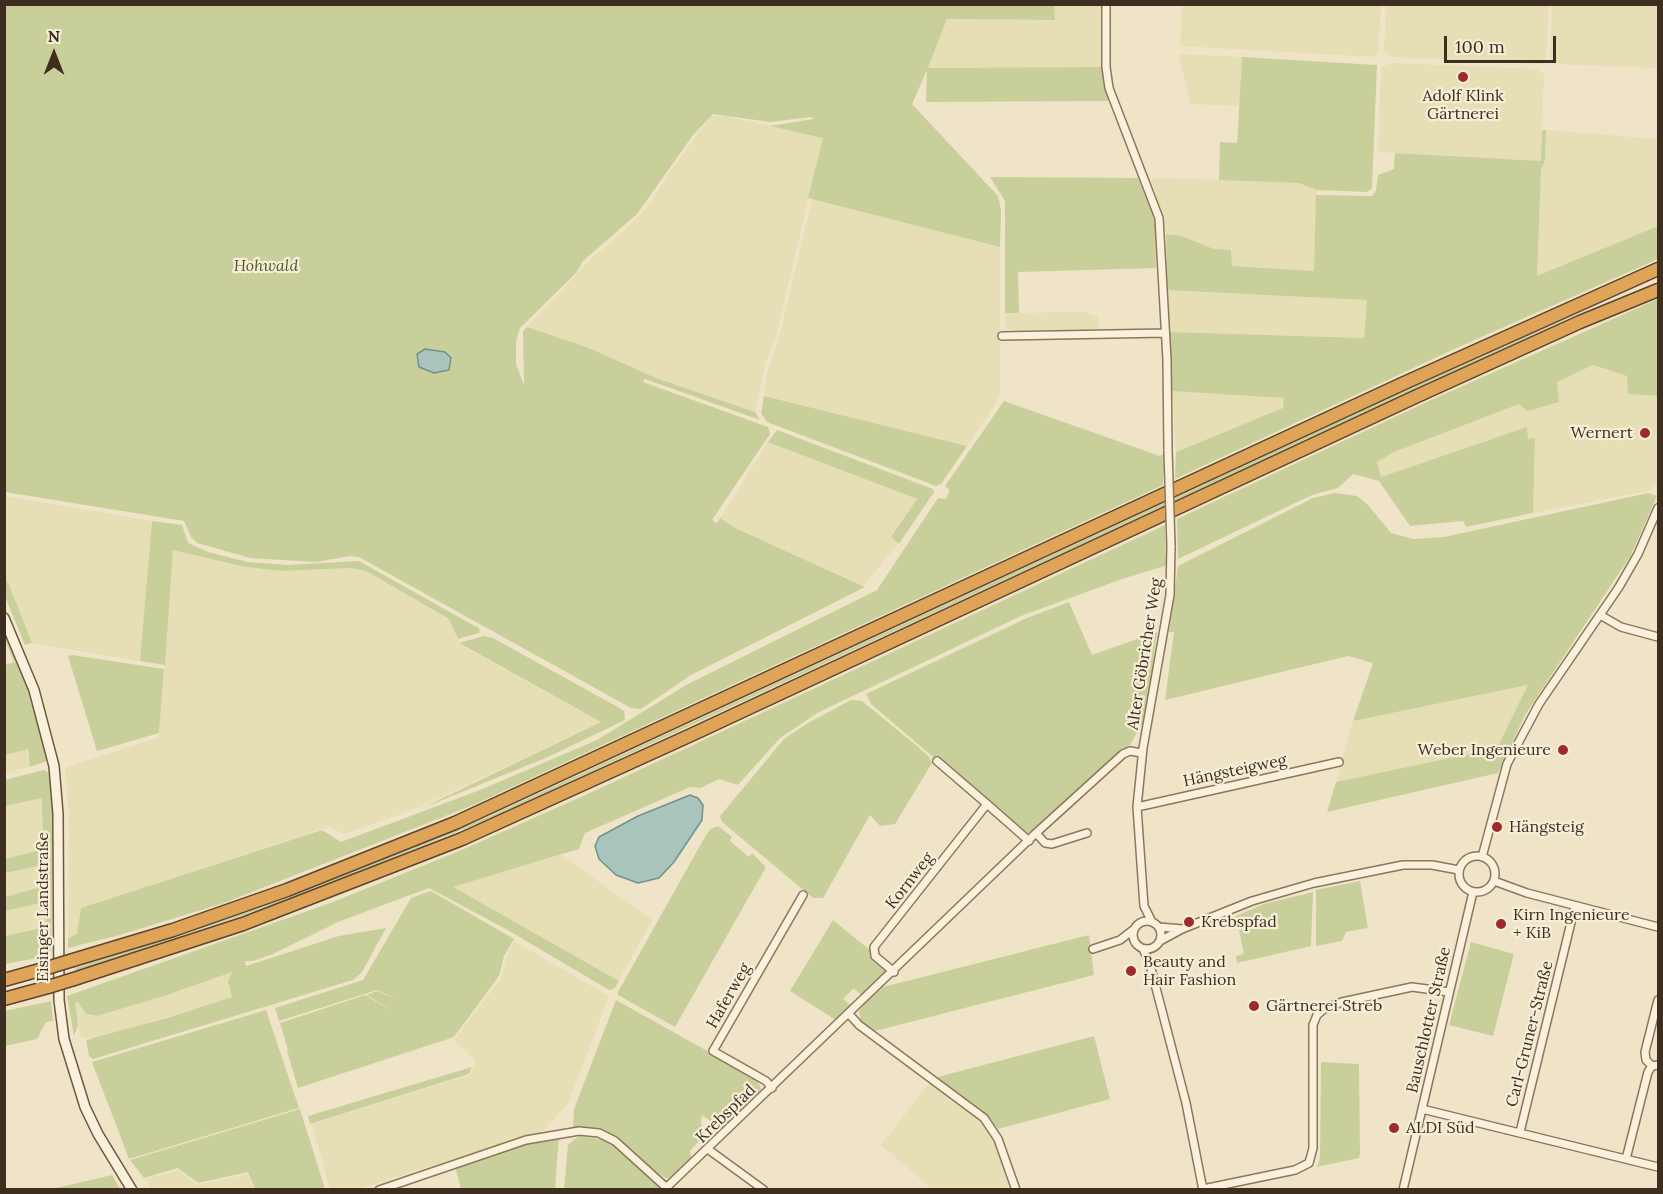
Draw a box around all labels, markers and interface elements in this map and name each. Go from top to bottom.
north arrow [24,24,84,84]
scale bar [1447,24,1560,62]
text: N [48,26,60,46]
text: 100 m [1455,35,1505,58]
marker: Adolf Klink Gärtnerei [1456,70,1470,84]
place label: Adolf Klink Gärtnerei [1423,86,1503,124]
park label: Hohwald [234,256,298,276]
place label: Wernert [1570,423,1633,443]
marker: Wernert [1638,426,1652,440]
street label: Alter Göbricher Weg [1124,577,1166,731]
place label: Weber Ingenieure [1418,740,1551,760]
marker: Weber Ingenieure [1556,743,1570,757]
street label: Hängsteigweg [1182,751,1288,791]
place label: Hängsteig [1509,817,1584,837]
marker: Hängsteig [1490,820,1504,834]
street label: Eisinger Landstraße [33,832,53,982]
street label: Kornweg [882,849,938,913]
place label: Kirn Ingenieure + KiB [1513,905,1630,943]
place label: Krebspfad [1201,912,1277,932]
marker: Krebspfad [1182,915,1196,929]
marker: Kirn Ingenieure + KiB [1494,917,1508,931]
street label: Bauschlotter Straße [1403,945,1455,1095]
place label: Beauty and Hair Fashion [1143,952,1236,990]
street label: Carl-Gruner-Straße [1503,959,1557,1109]
street label: Haferweg [703,960,755,1032]
marker: Beauty and Hair Fashion [1124,964,1138,978]
place label: Gärtnerei Streb [1266,996,1382,1016]
marker: Gärtnerei Streb [1247,999,1261,1013]
street label: Krebspfad [692,1081,760,1147]
place label: ALDI Süd [1406,1118,1475,1138]
marker: ALDI Süd [1387,1121,1401,1135]

